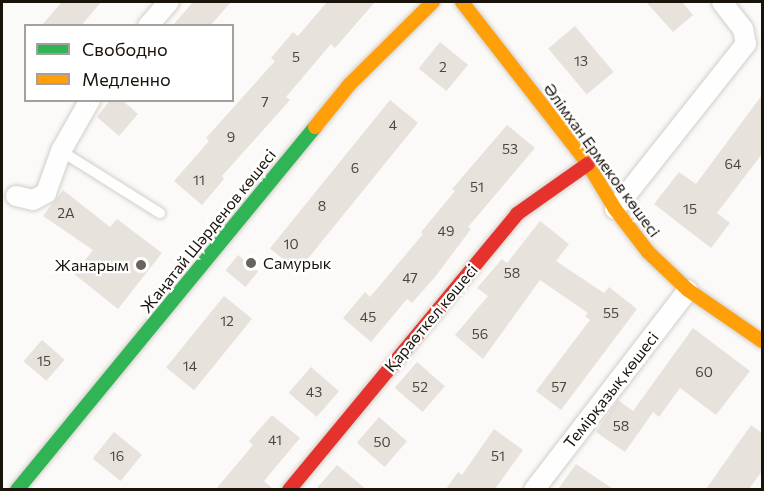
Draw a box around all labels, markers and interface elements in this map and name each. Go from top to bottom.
legend [24,24,234,102]
text: Свободно [82,38,168,60]
house number: 5 [292,49,300,65]
house number: 13 [574,53,588,69]
house number: 2 [439,59,447,75]
text: Медленно [82,68,171,90]
street label: Әлімхан Ермеков көшесі [540,79,664,241]
house number: 7 [261,94,269,110]
house number: 4 [389,117,397,133]
house number: 9 [227,129,235,145]
house number: 53 [502,141,518,157]
street label: Жаңатай Шәрденов көшесі [136,145,280,317]
house number: 64 [725,156,741,172]
house number: 6 [351,160,359,176]
house number: 11 [193,172,205,188]
house number: 51 [470,179,484,195]
house number: 8 [318,198,326,214]
house number: 15 [683,201,697,217]
house number: 2А [57,205,75,221]
house number: 49 [438,223,454,239]
house number: 10 [283,236,299,252]
place label: Самурык [263,253,331,273]
place label: Жанарым [54,255,129,275]
marker: Самурык [244,256,258,270]
marker: Жанарым [134,258,148,272]
street label: Қараөткел көшесі [380,260,482,376]
house number: 58 [504,265,520,281]
house number: 47 [402,270,418,286]
house number: 55 [603,305,619,321]
house number: 45 [360,309,376,325]
house number: 12 [220,313,234,329]
house number: 56 [472,326,488,342]
street label: Темірқазық көшесі [560,328,662,452]
house number: 15 [37,353,51,369]
house number: 14 [183,358,197,374]
house number: 60 [695,364,713,380]
house number: 52 [412,379,428,395]
house number: 57 [551,379,567,395]
house number: 43 [306,384,322,400]
house number: 58 [613,418,629,434]
house number: 41 [268,432,282,448]
house number: 50 [373,434,391,450]
house number: 16 [110,448,124,464]
house number: 51 [491,448,505,464]

